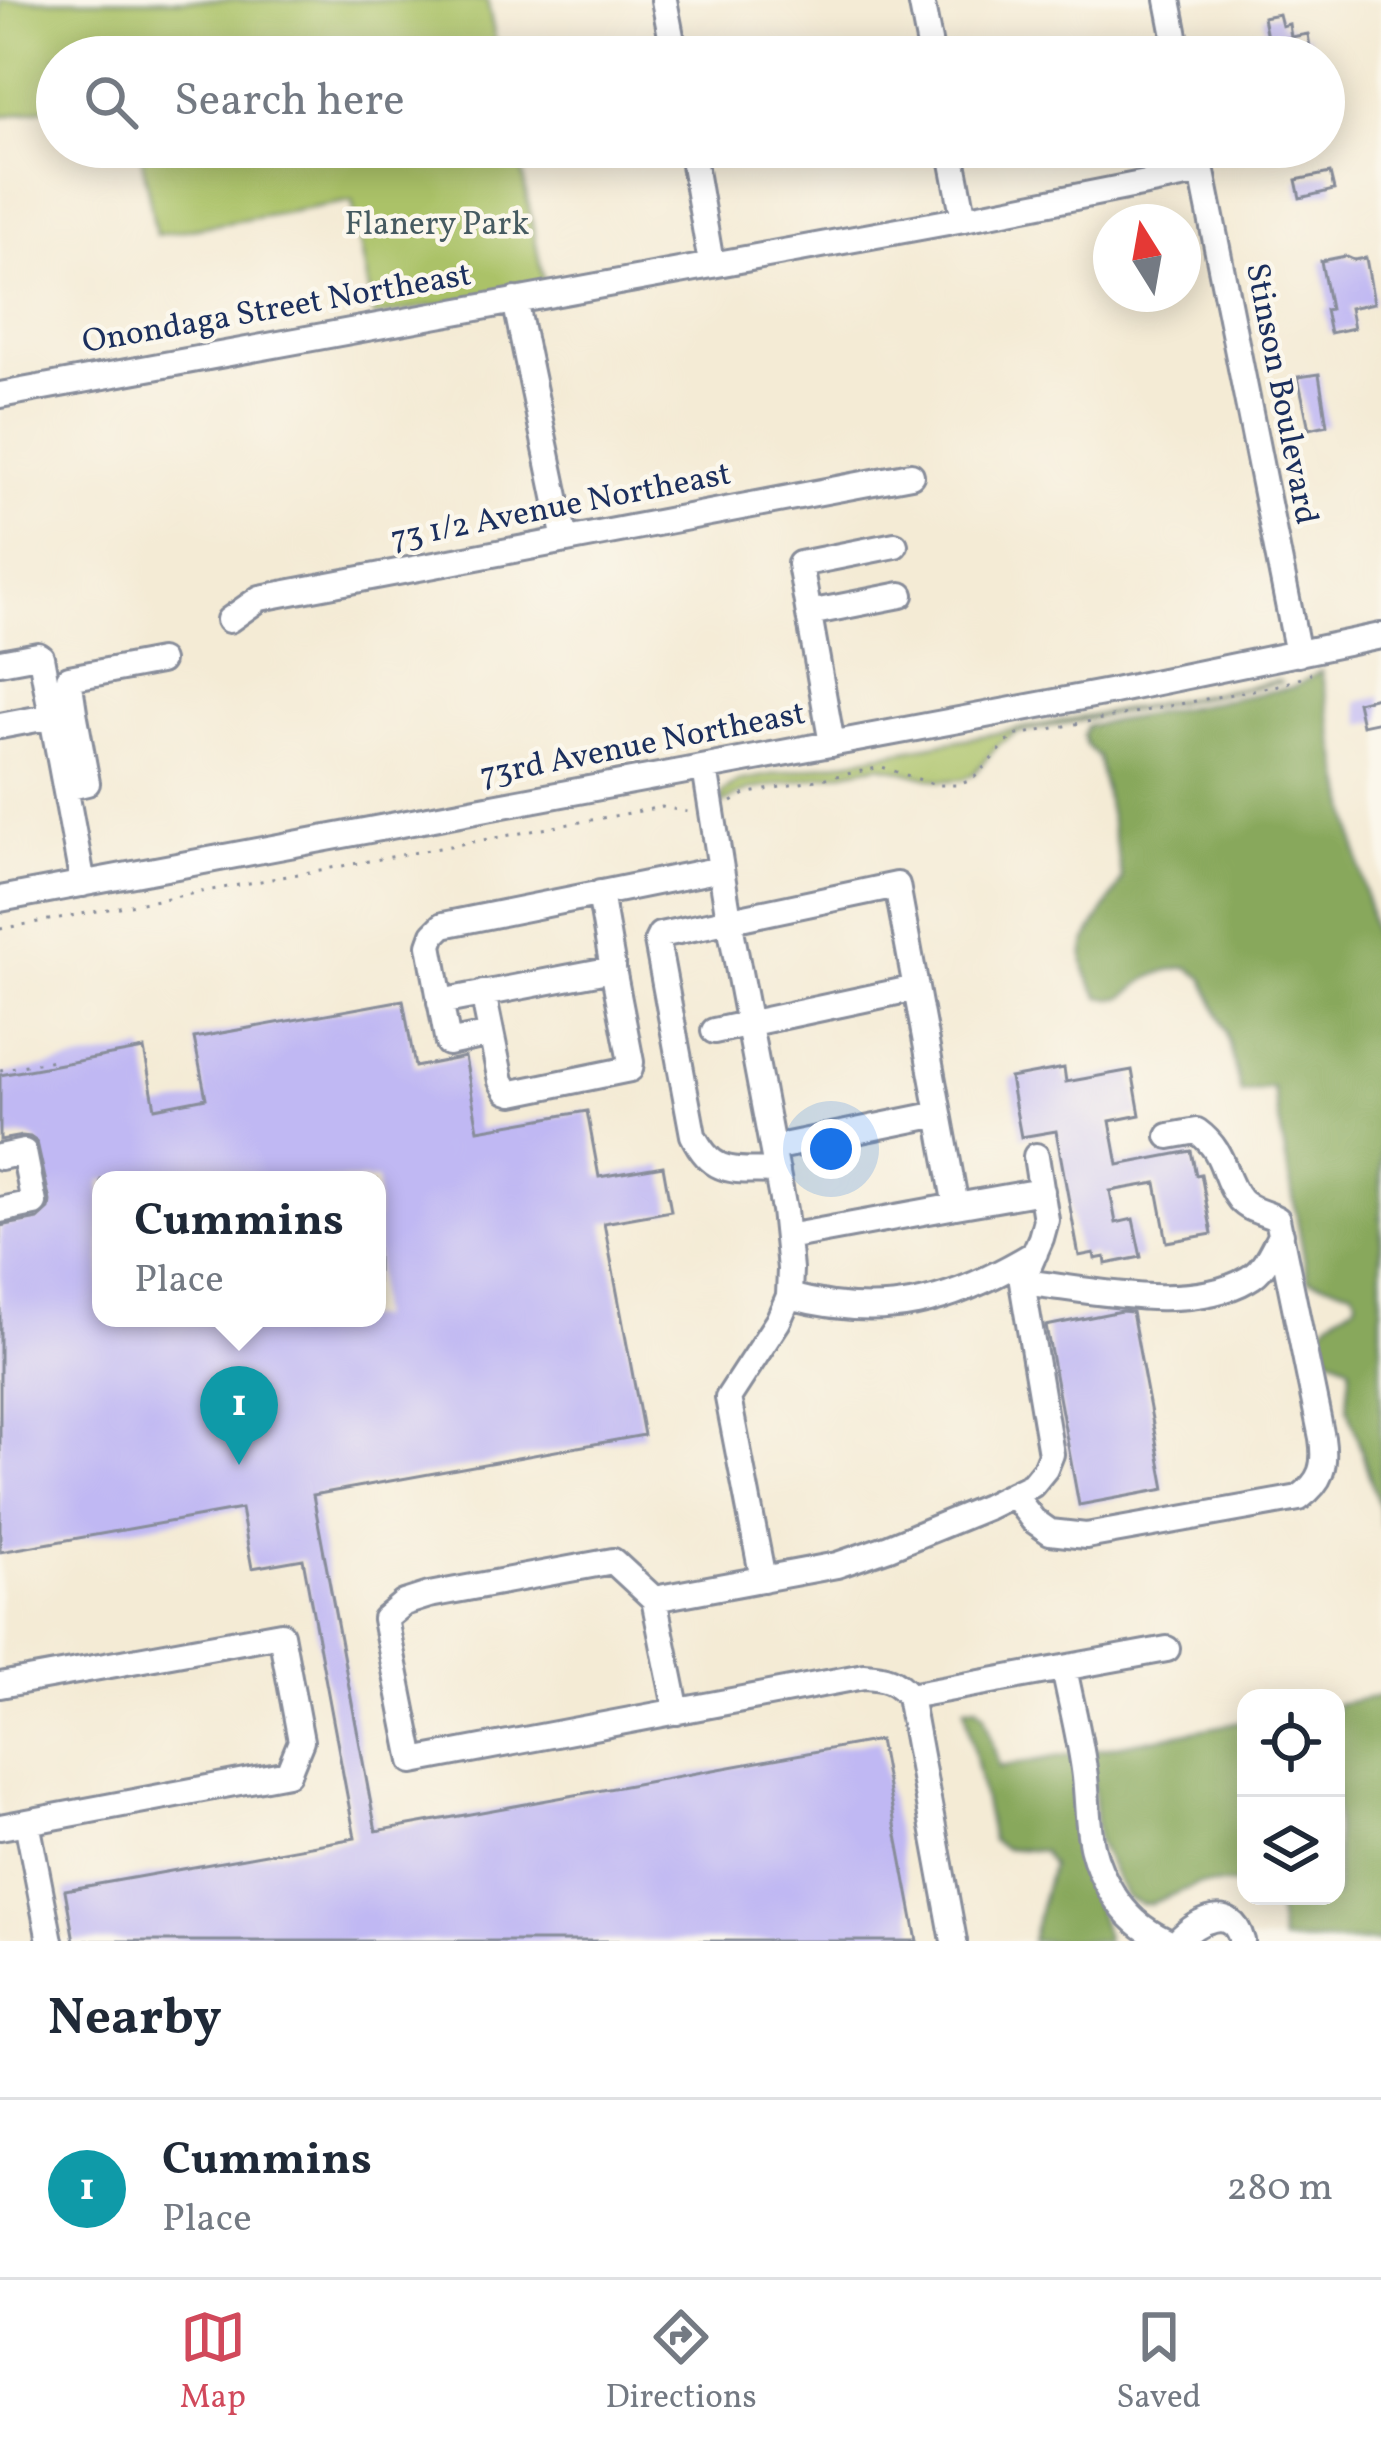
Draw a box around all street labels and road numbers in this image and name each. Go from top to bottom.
street label: Onondaga Street Northeast [79,253,475,367]
street label: Stinson Boulevard [1232,259,1328,529]
street label: 73 1/2 Avenue Northeast [387,452,735,564]
street label: 73rd Avenue Northeast [476,692,810,800]

